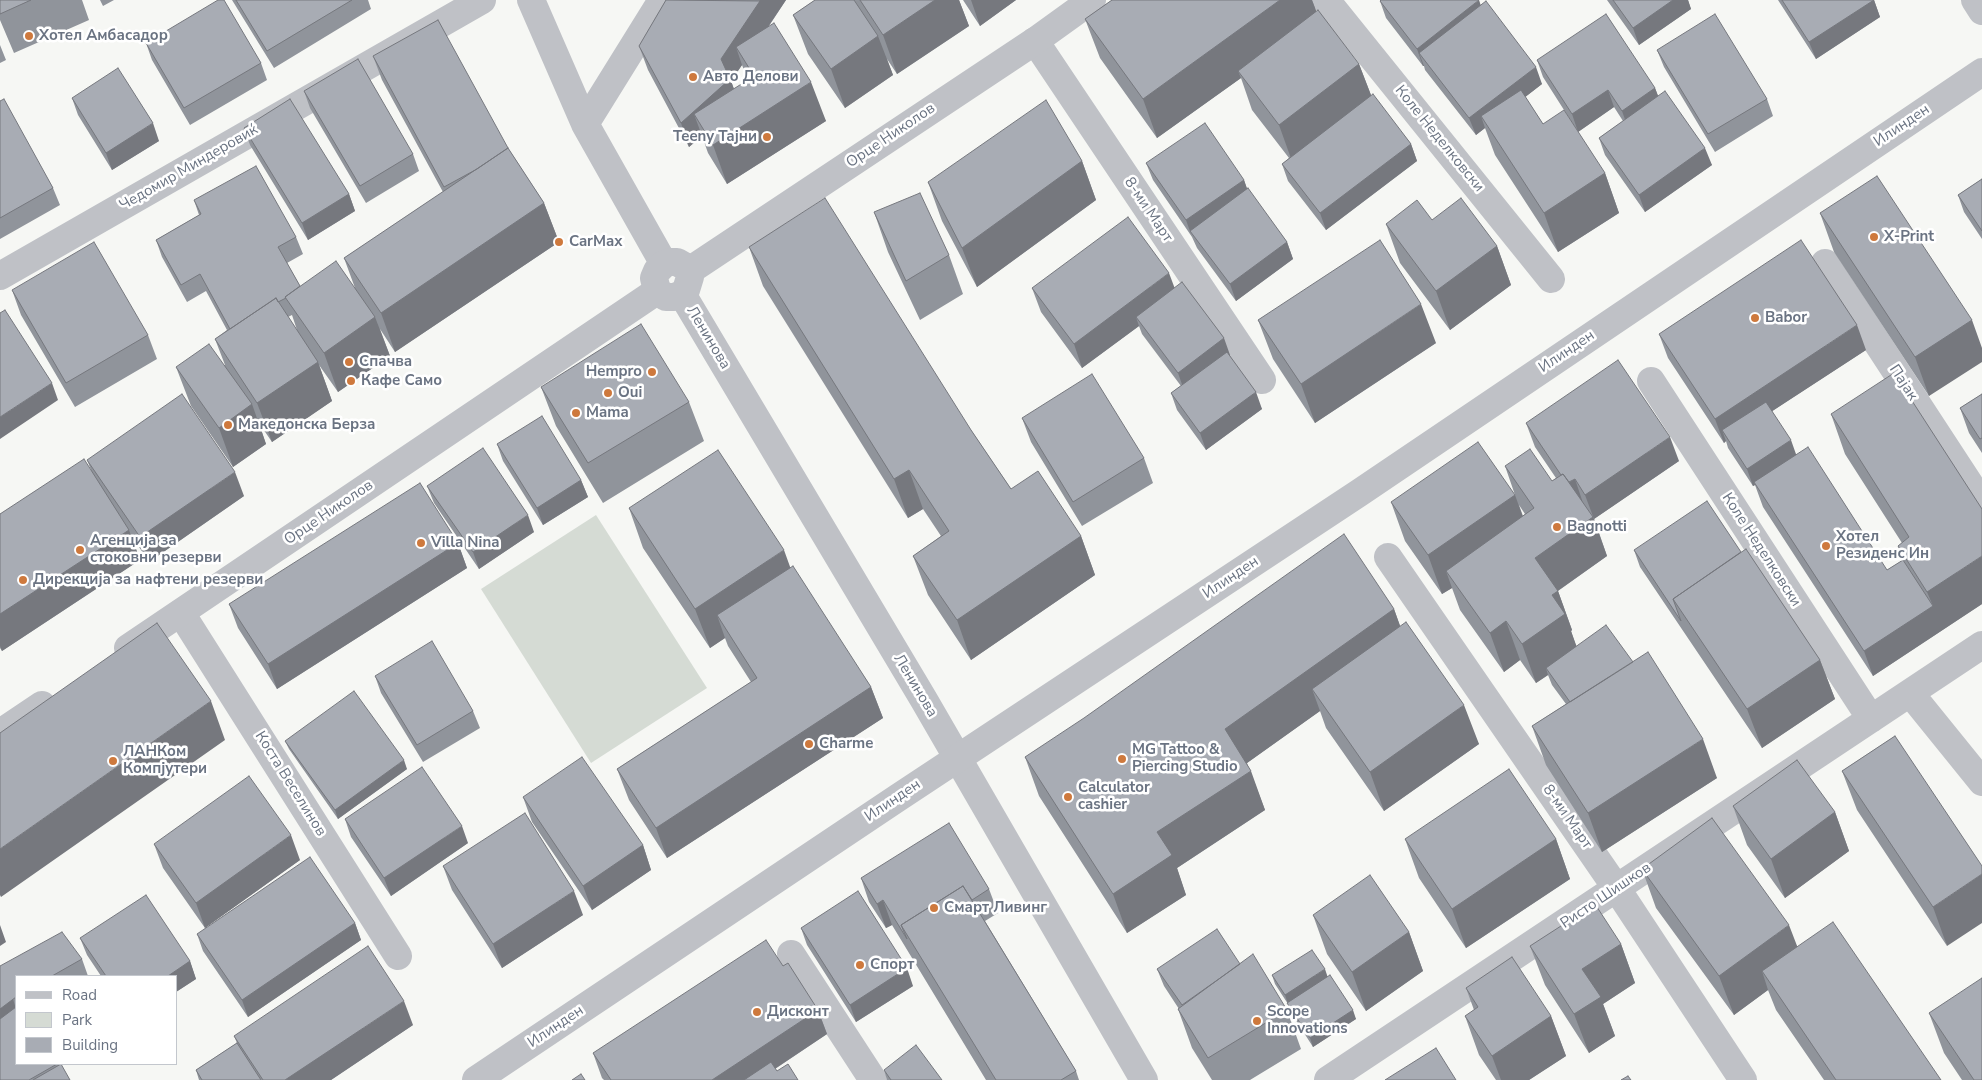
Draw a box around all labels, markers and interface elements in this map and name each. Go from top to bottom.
place label: Хотел Амбасадор [39,27,168,45]
marker: Хотел Амбасадор [23,30,35,42]
place label: Авто Делови [703,68,798,86]
marker: Авто Делови [687,71,699,83]
street label: Коле Неделковски [1390,82,1488,196]
street label: Орце Николов [843,100,939,172]
street label: Илинден [1871,101,1933,151]
street label: Чедомир Миндеровиќ [117,121,261,215]
place label: Teeny Тајни [673,128,757,146]
marker: Teeny Тајни [761,131,773,143]
street label: 8-ми Март [1120,174,1176,246]
place label: X-Print [1884,228,1934,246]
marker: X-Print [1868,231,1880,243]
place label: CarMax [569,233,622,251]
marker: CarMax [553,236,565,248]
street label: Ленинова [682,303,734,373]
place label: Babor [1765,309,1807,327]
marker: Babor [1749,312,1761,324]
street label: Илинден [1536,327,1598,377]
place label: Спачва [359,353,412,371]
marker: Спачва [343,356,355,368]
street label: Пајак [1885,362,1921,404]
place label: Hempro [586,363,642,381]
marker: Hempro [646,366,658,378]
place label: Кафе Само [361,372,442,390]
marker: Кафе Само [345,375,357,387]
place label: Oui [618,384,642,402]
marker: Oui [602,387,614,399]
place label: Mama [586,404,629,422]
marker: Mama [570,407,582,419]
place label: Македонска Берза [238,416,375,434]
marker: Македонска Берза [222,419,234,431]
street label: Орце Николов [281,477,377,549]
street label: Коле Неделковски [1718,490,1804,610]
place label: Bagnotti [1567,518,1627,536]
marker: Bagnotti [1551,521,1563,533]
place label: Хотел Резиденс Ин [1836,528,1929,563]
place label: Агенција за стоковни резерви [90,532,222,567]
place label: Villa Nina [431,534,499,552]
marker: Villa Nina [415,537,427,549]
marker: Хотел Резиденс Ин [1820,540,1832,552]
marker: Агенција за стоковни резерви [74,544,86,556]
street label: Илинден [1200,553,1262,603]
place label: Дирекција за нафтени резерви [33,571,263,589]
marker: Дирекција за нафтени резерви [17,574,29,586]
street label: Ленинова [889,651,941,721]
street label: Коста Веселинов [251,728,329,840]
place label: Charme [819,735,873,753]
marker: Charme [803,738,815,750]
place label: MG Tattoo & Piercing Studio [1132,741,1238,776]
place label: ЛАНКом Компјутери [123,743,207,778]
marker: MG Tattoo & Piercing Studio [1116,753,1128,765]
marker: ЛАНКом Компјутери [107,755,119,767]
street label: Илинден [862,776,924,826]
place label: Calculator cashier [1078,779,1150,814]
street label: 8-ми Март [1538,781,1596,853]
marker: Calculator cashier [1062,791,1074,803]
street label: Ристо Шишков [1557,859,1655,933]
place label: Смарт Ливинг [944,899,1047,917]
marker: Смарт Ливинг [928,902,940,914]
place label: Спорт [870,956,914,974]
marker: Спорт [854,959,866,971]
legend [15,975,178,1065]
text: Road [62,985,97,1005]
street label: Илинден [525,1002,587,1052]
place label: Дисконт [767,1003,829,1021]
place label: Scope Innovations [1267,1003,1348,1038]
marker: Дисконт [751,1006,763,1018]
text: Park [62,1010,92,1030]
marker: Scope Innovations [1251,1015,1263,1027]
text: Building [62,1035,118,1055]

